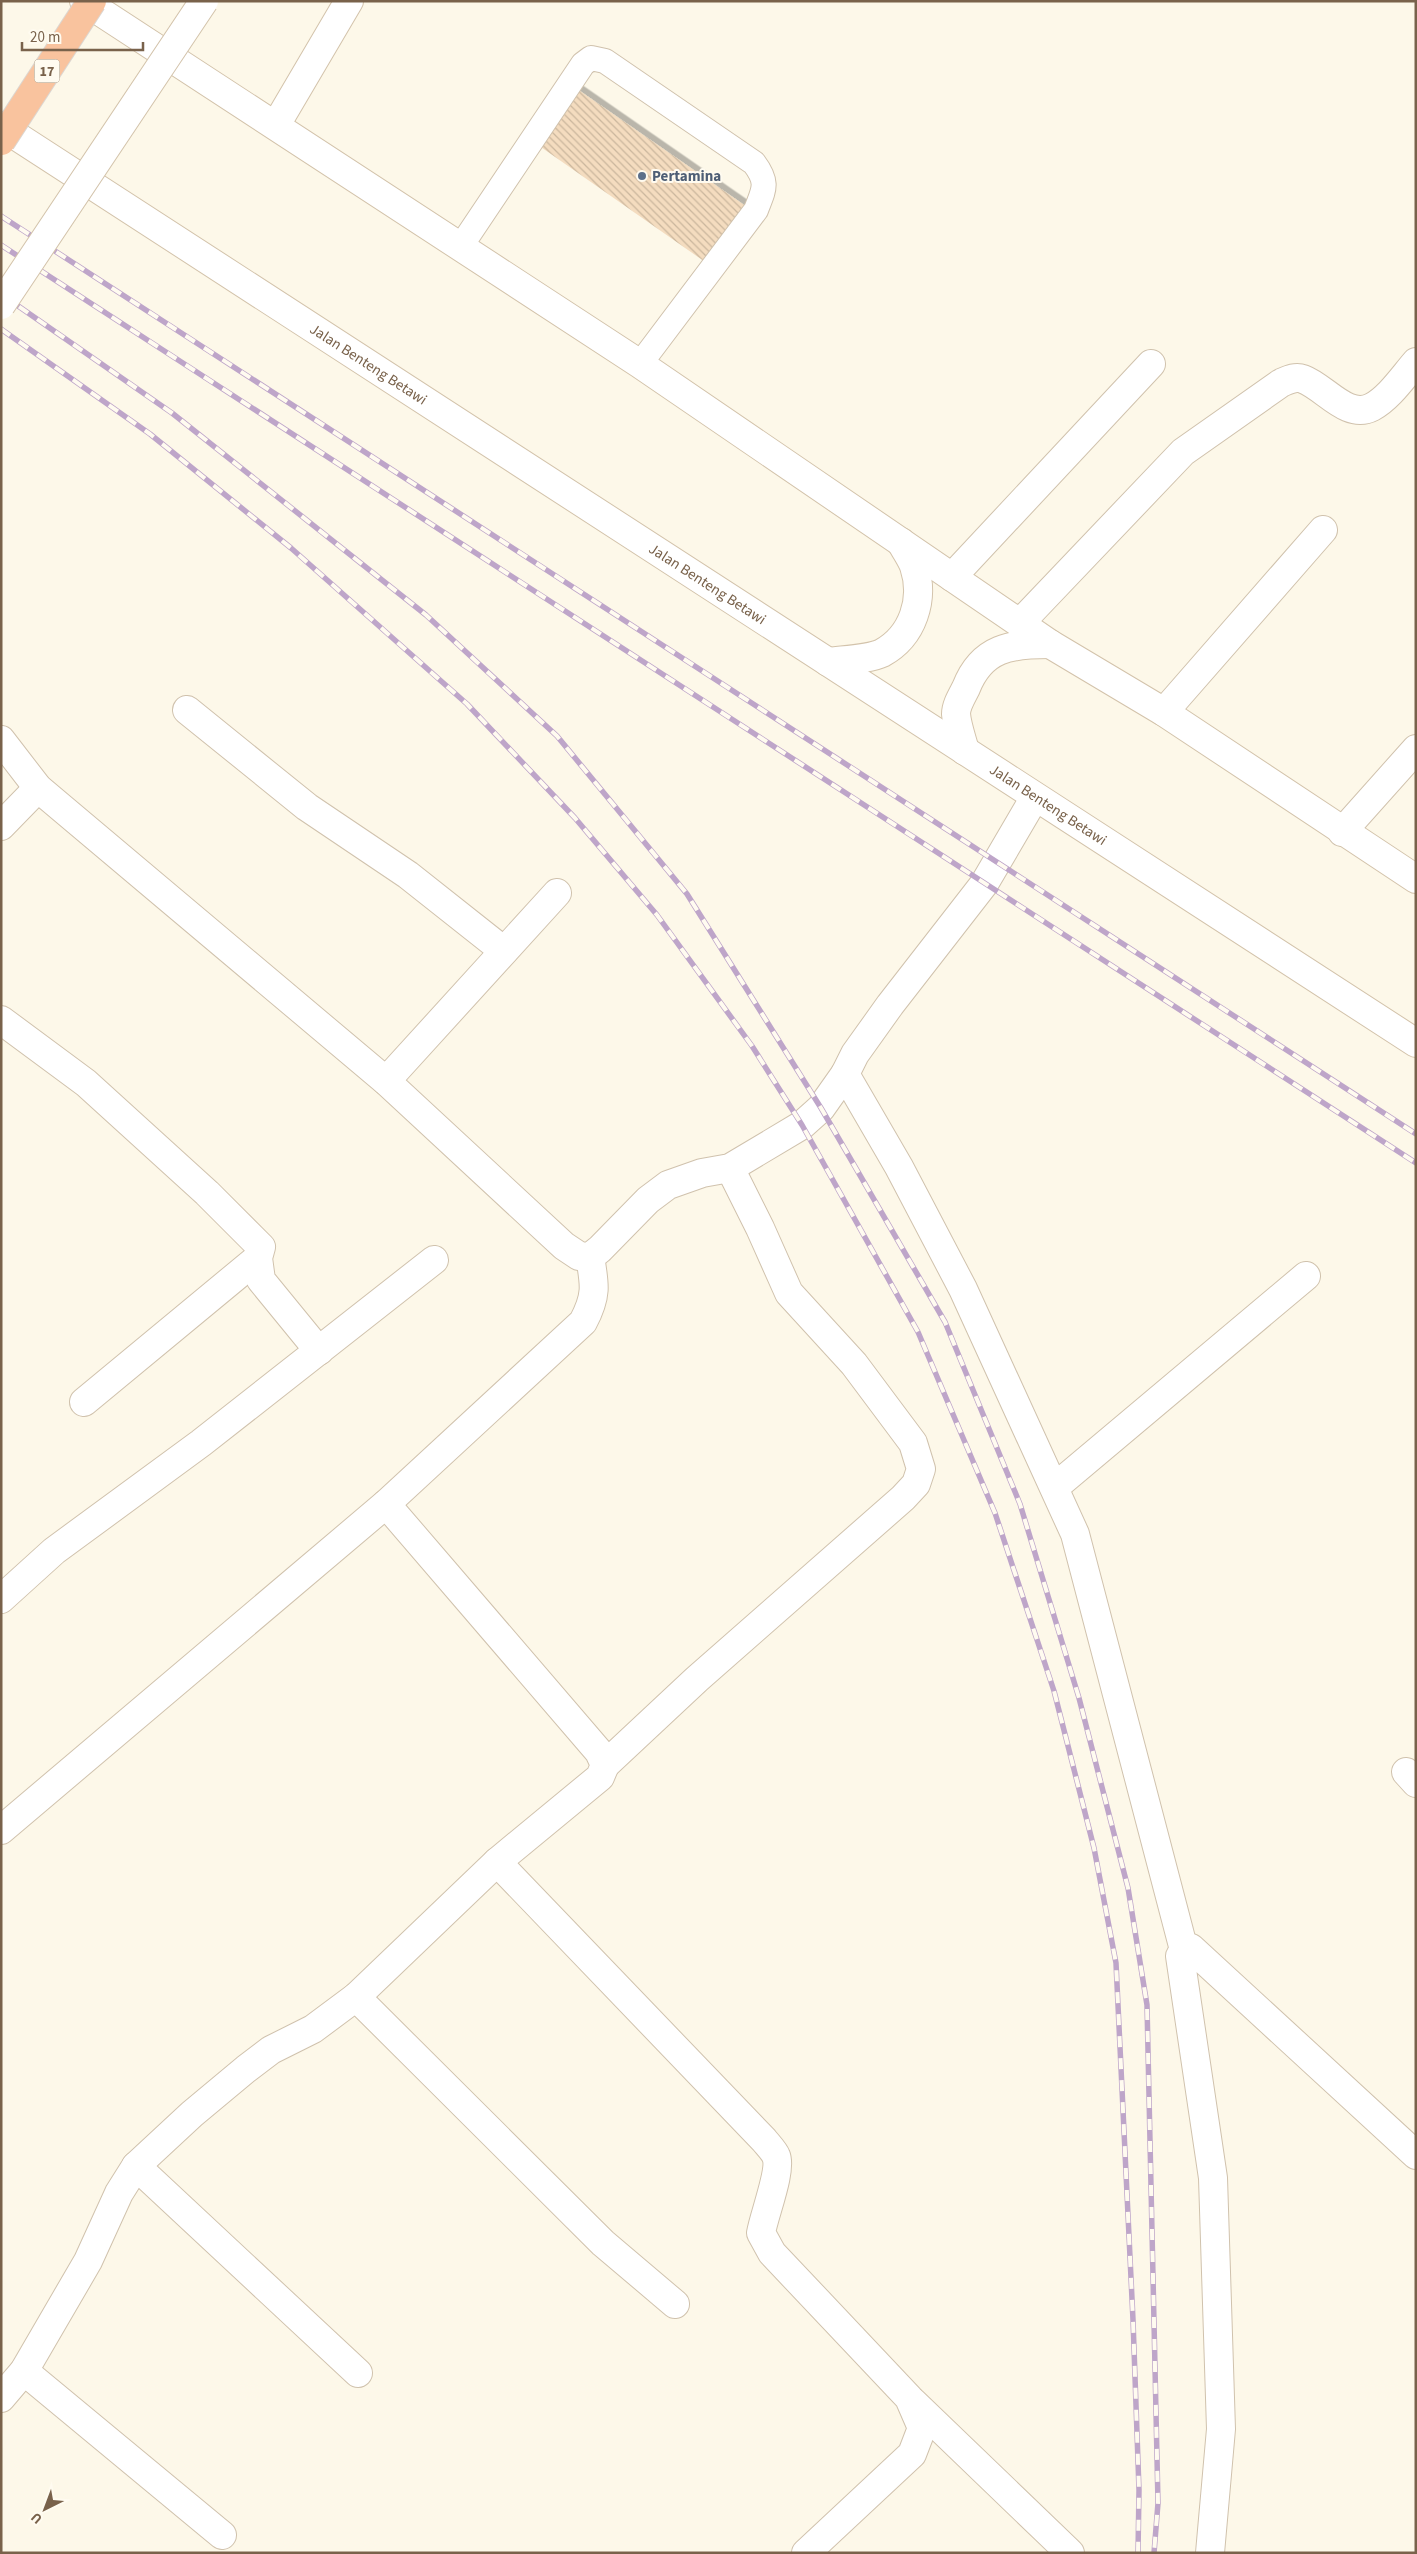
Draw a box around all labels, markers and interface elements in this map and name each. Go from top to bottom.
scale bar [22,20,144,52]
text: 20 m [30,27,60,48]
road number: 17 [34,59,60,82]
place label: Pertamina [652,166,721,187]
marker: Pertamina [636,170,648,182]
street label: Jalan Benteng Betawi [306,319,431,410]
street label: Jalan Benteng Betawi [645,539,770,630]
street label: Jalan Benteng Betawi [985,759,1111,851]
north arrow [20,2484,70,2534]
text: U [27,2507,47,2528]

